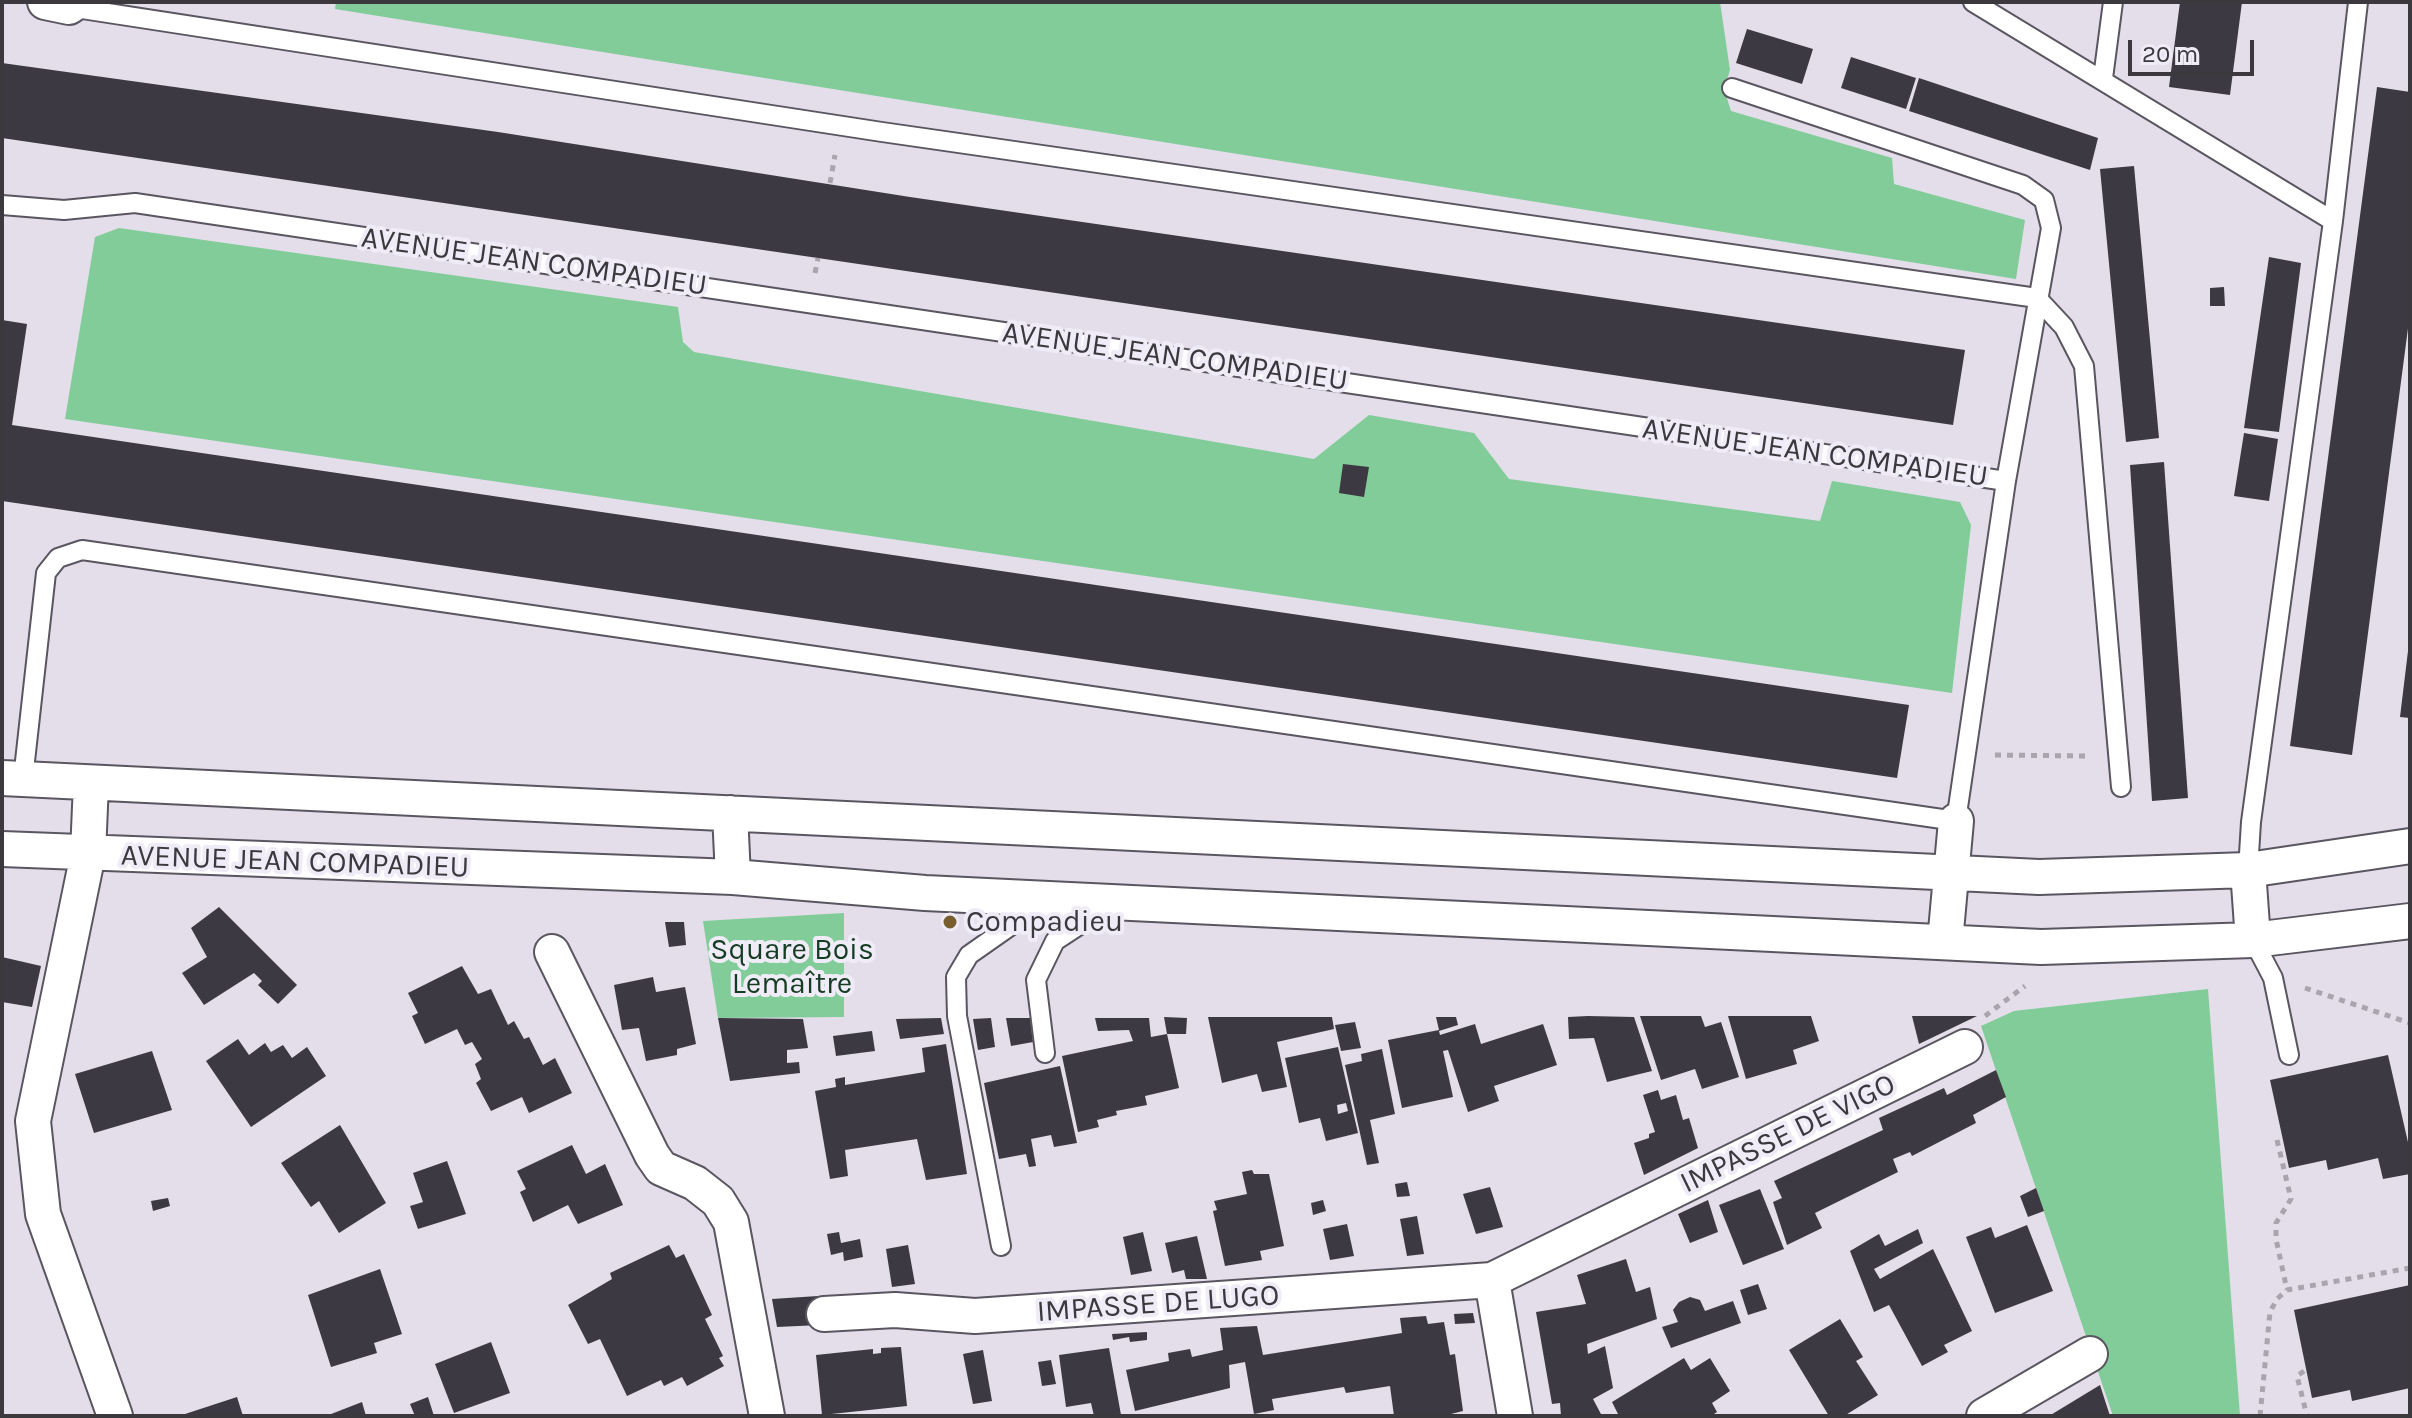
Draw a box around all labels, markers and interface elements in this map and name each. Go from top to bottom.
scale bar [2132,24,2258,74]
text: 20 m [2142,40,2198,68]
street label: AVENUE JEAN COMPADIEU [359,220,709,304]
street label: AVENUE JEAN COMPADIEU [1000,315,1350,399]
street label: AVENUE JEAN COMPADIEU [1640,411,1990,495]
street label: AVENUE JEAN COMPADIEU [120,838,470,886]
place label: Compadieu [966,904,1123,940]
marker: Compadieu [941,913,959,931]
park label: Square Bois Lemaître [710,932,874,1002]
street label: IMPASSE DE VIGO [1675,1066,1901,1202]
street label: IMPASSE DE LUGO [1036,1278,1280,1330]

